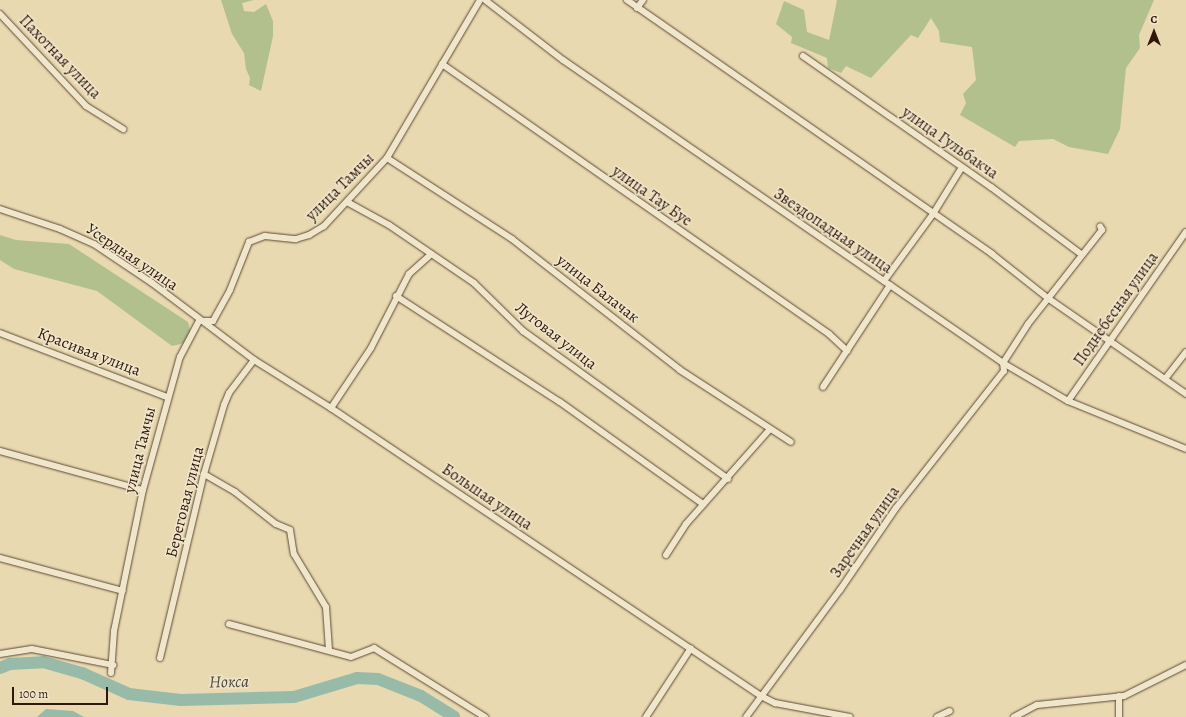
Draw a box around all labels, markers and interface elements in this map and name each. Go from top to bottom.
street label: Пахотная улица [15,11,105,103]
north arrow [1134,12,1174,52]
text: С [1151,12,1157,27]
street label: улица Гульбакча [898,103,1002,183]
street label: улица Тамчы [302,149,378,225]
street label: улица Тау Буе [608,161,696,231]
street label: Звездопадная улица [770,184,896,278]
street label: Усердная улица [82,219,182,295]
street label: Поднебесная улица [1070,248,1162,370]
street label: улица Балачак [553,251,643,327]
street label: Луговая улица [511,298,601,374]
street label: Красивая улица [35,324,143,380]
street label: улица Тамчы [120,405,160,495]
street label: Береговая улица [162,444,208,560]
street label: Большая улица [438,460,536,534]
street label: Заречная улица [826,482,904,582]
water label: Нокса [209,671,249,693]
scale bar [14,679,110,705]
text: 100 m [19,686,48,702]

